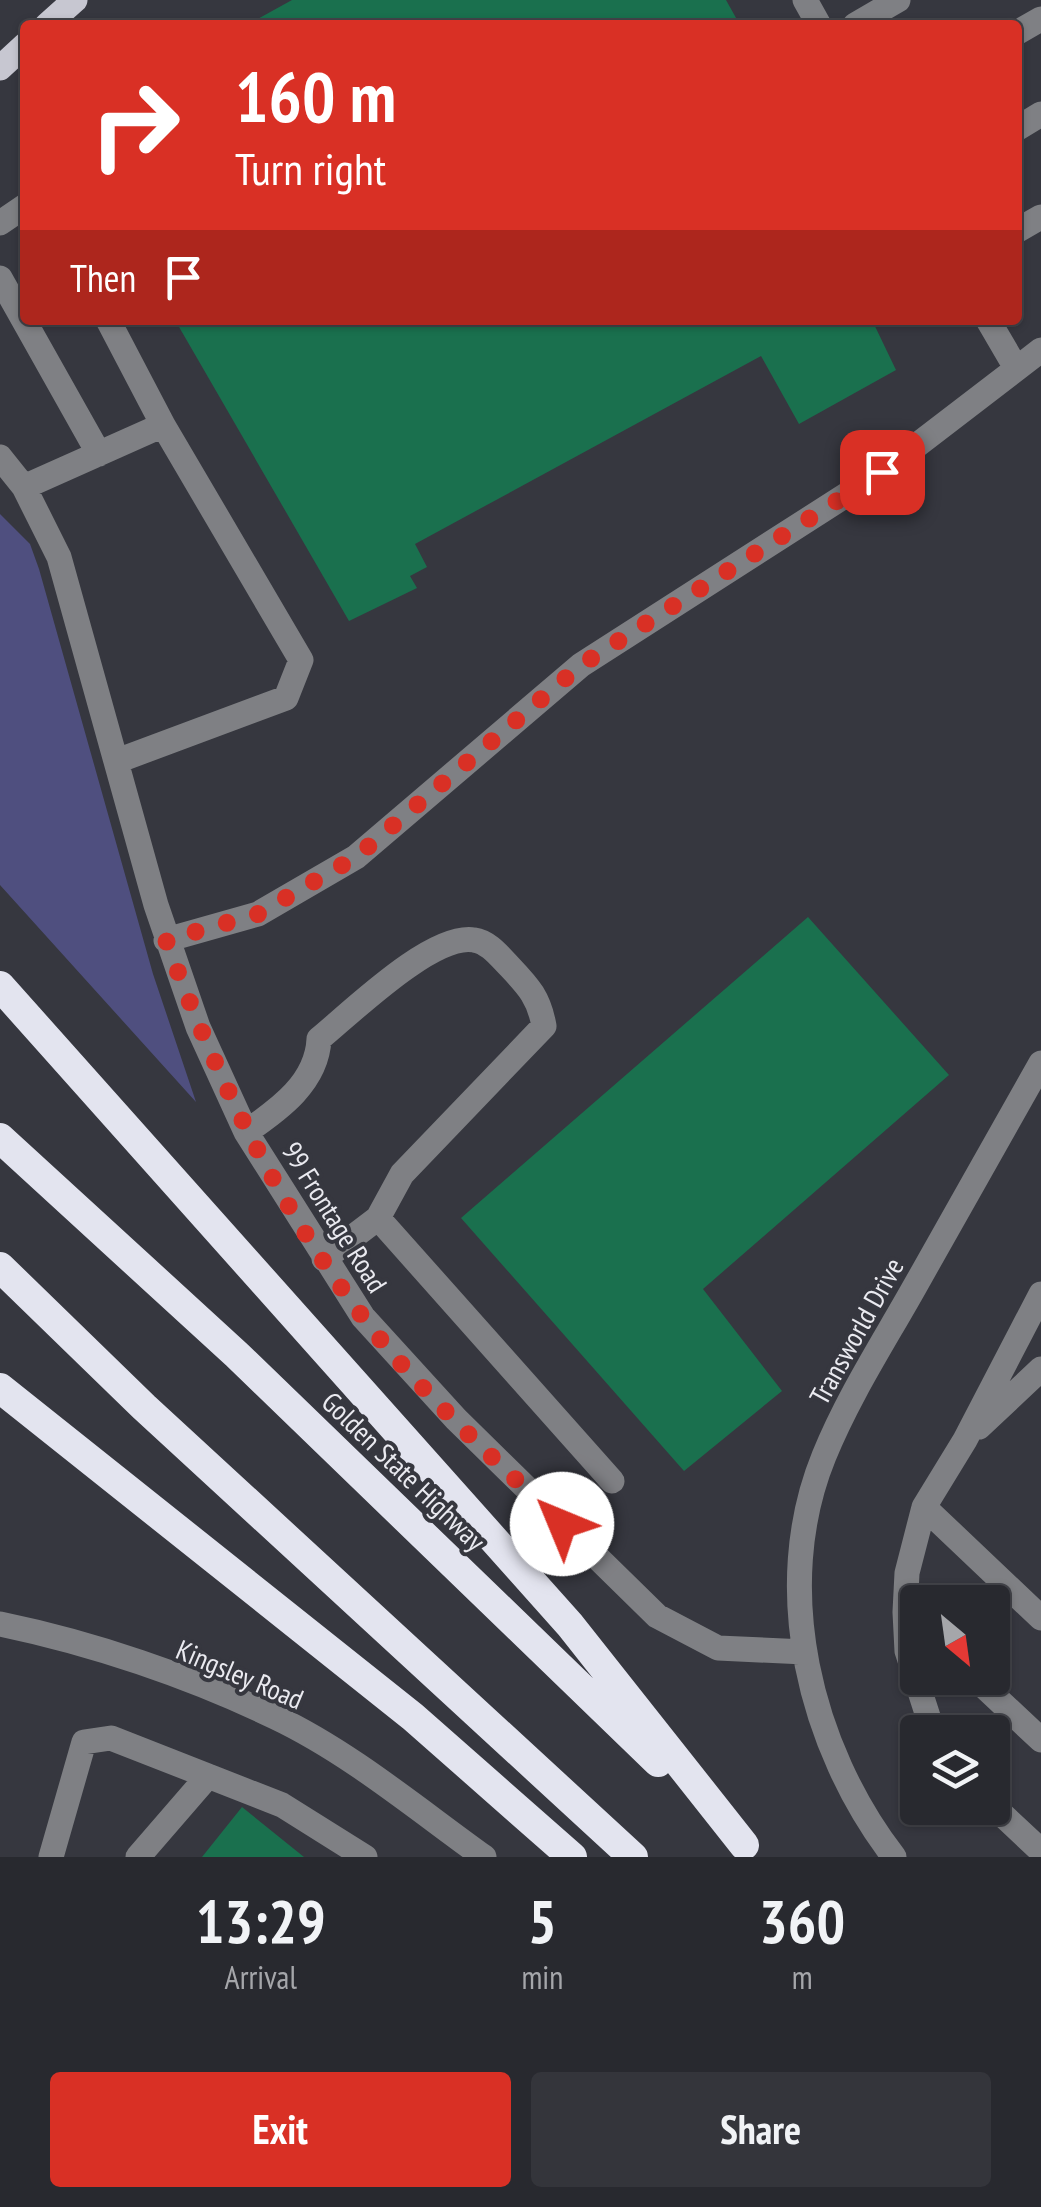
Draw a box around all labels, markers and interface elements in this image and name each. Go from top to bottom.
text: 160 m [235,51,396,141]
icon: right [70,60,200,190]
text: Turn right [235,139,386,197]
icon: arrive [156,250,211,305]
text: Then [70,253,136,302]
pin [840,430,925,515]
icon: arrive [855,445,910,500]
street label: 99 Frontage Road [274,1135,396,1299]
street label: Transworld Drive [800,1251,912,1411]
street label: Golden State Highway [314,1383,494,1559]
position arrow [510,1472,614,1576]
north arrow [900,1585,1010,1695]
map controls [900,1585,1010,1825]
street label: Kingsley Road [171,1631,309,1717]
button: layers [900,1715,1010,1825]
text: 13:29 [196,1882,326,1960]
text: 5 [528,1882,557,1960]
text: 360 [759,1882,845,1960]
text: Arrival [225,1956,297,1998]
text: min [521,1956,563,1998]
text: m [792,1956,813,1998]
button: Exit [50,2072,511,2187]
button: Share [531,2072,991,2187]

